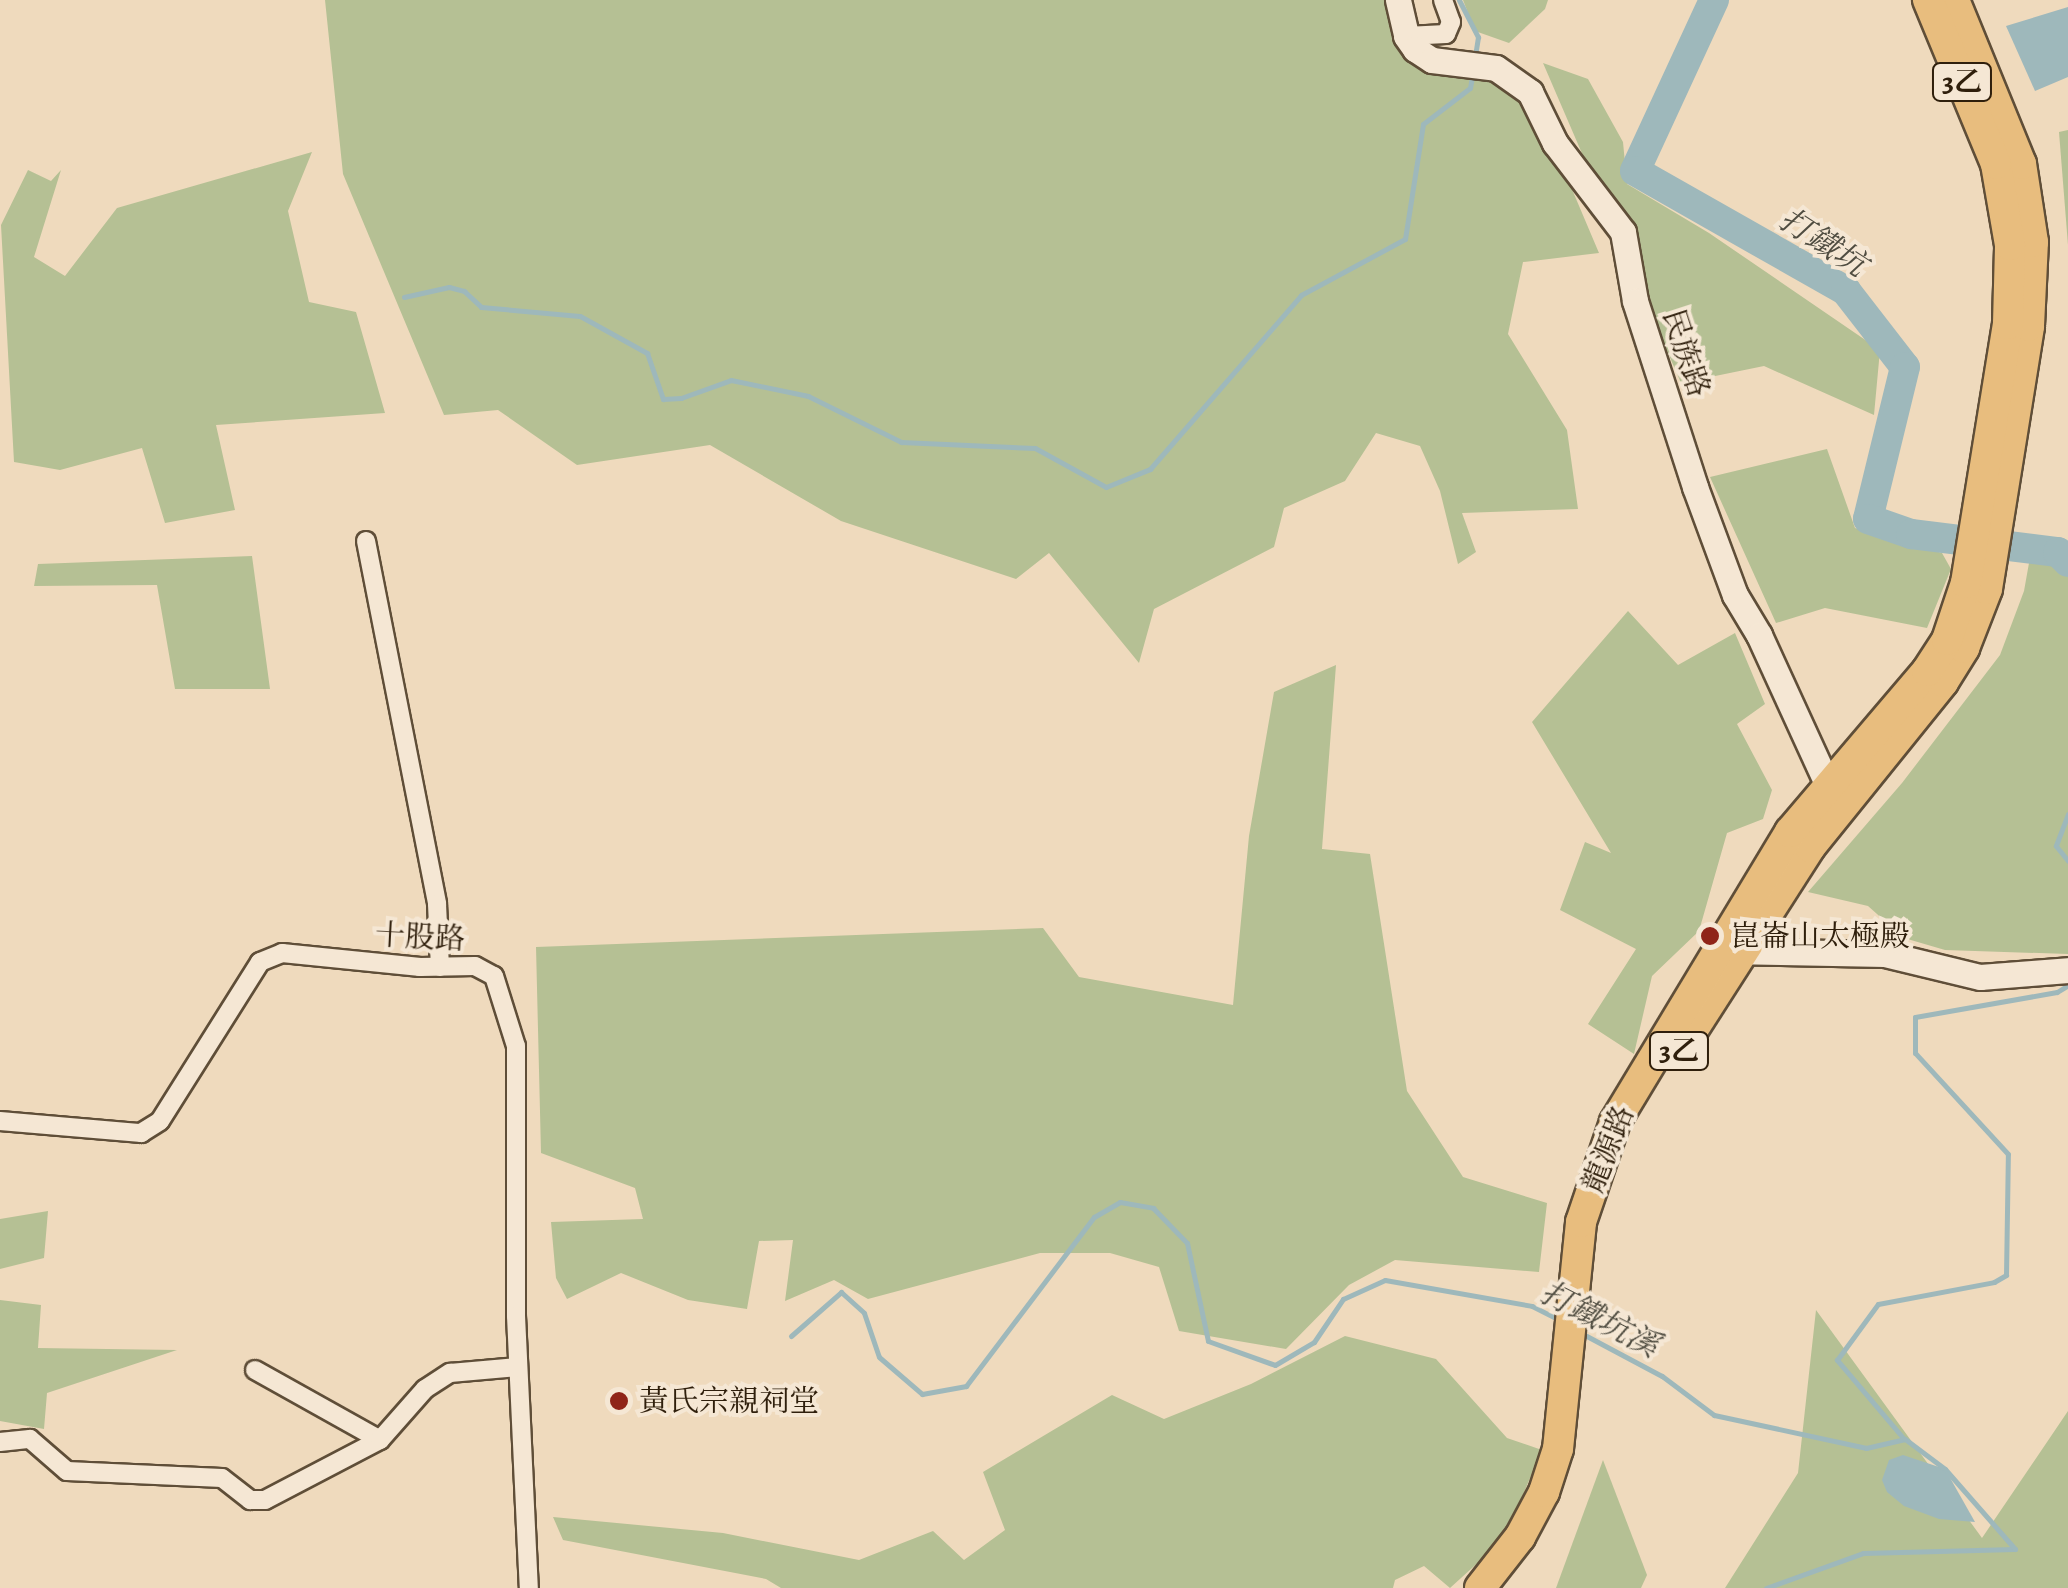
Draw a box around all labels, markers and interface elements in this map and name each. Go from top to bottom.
road number: 3乙 [1930,59,1994,105]
water label: 打鐵坑 [1772,200,1874,284]
street label: 民族路 [1655,305,1717,401]
street label: 十股路 [374,917,466,957]
place label: 崑崙山太極殿 [1730,918,1910,954]
marker: 崑崙山太極殿 [1699,925,1721,947]
road number: 3乙 [1646,1028,1712,1074]
street label: 龍源路 [1574,1101,1642,1197]
water label: 打鐵坑溪 [1534,1273,1666,1365]
place label: 黃氏宗親祠堂 [639,1383,819,1419]
marker: 黃氏宗親祠堂 [608,1390,630,1412]

